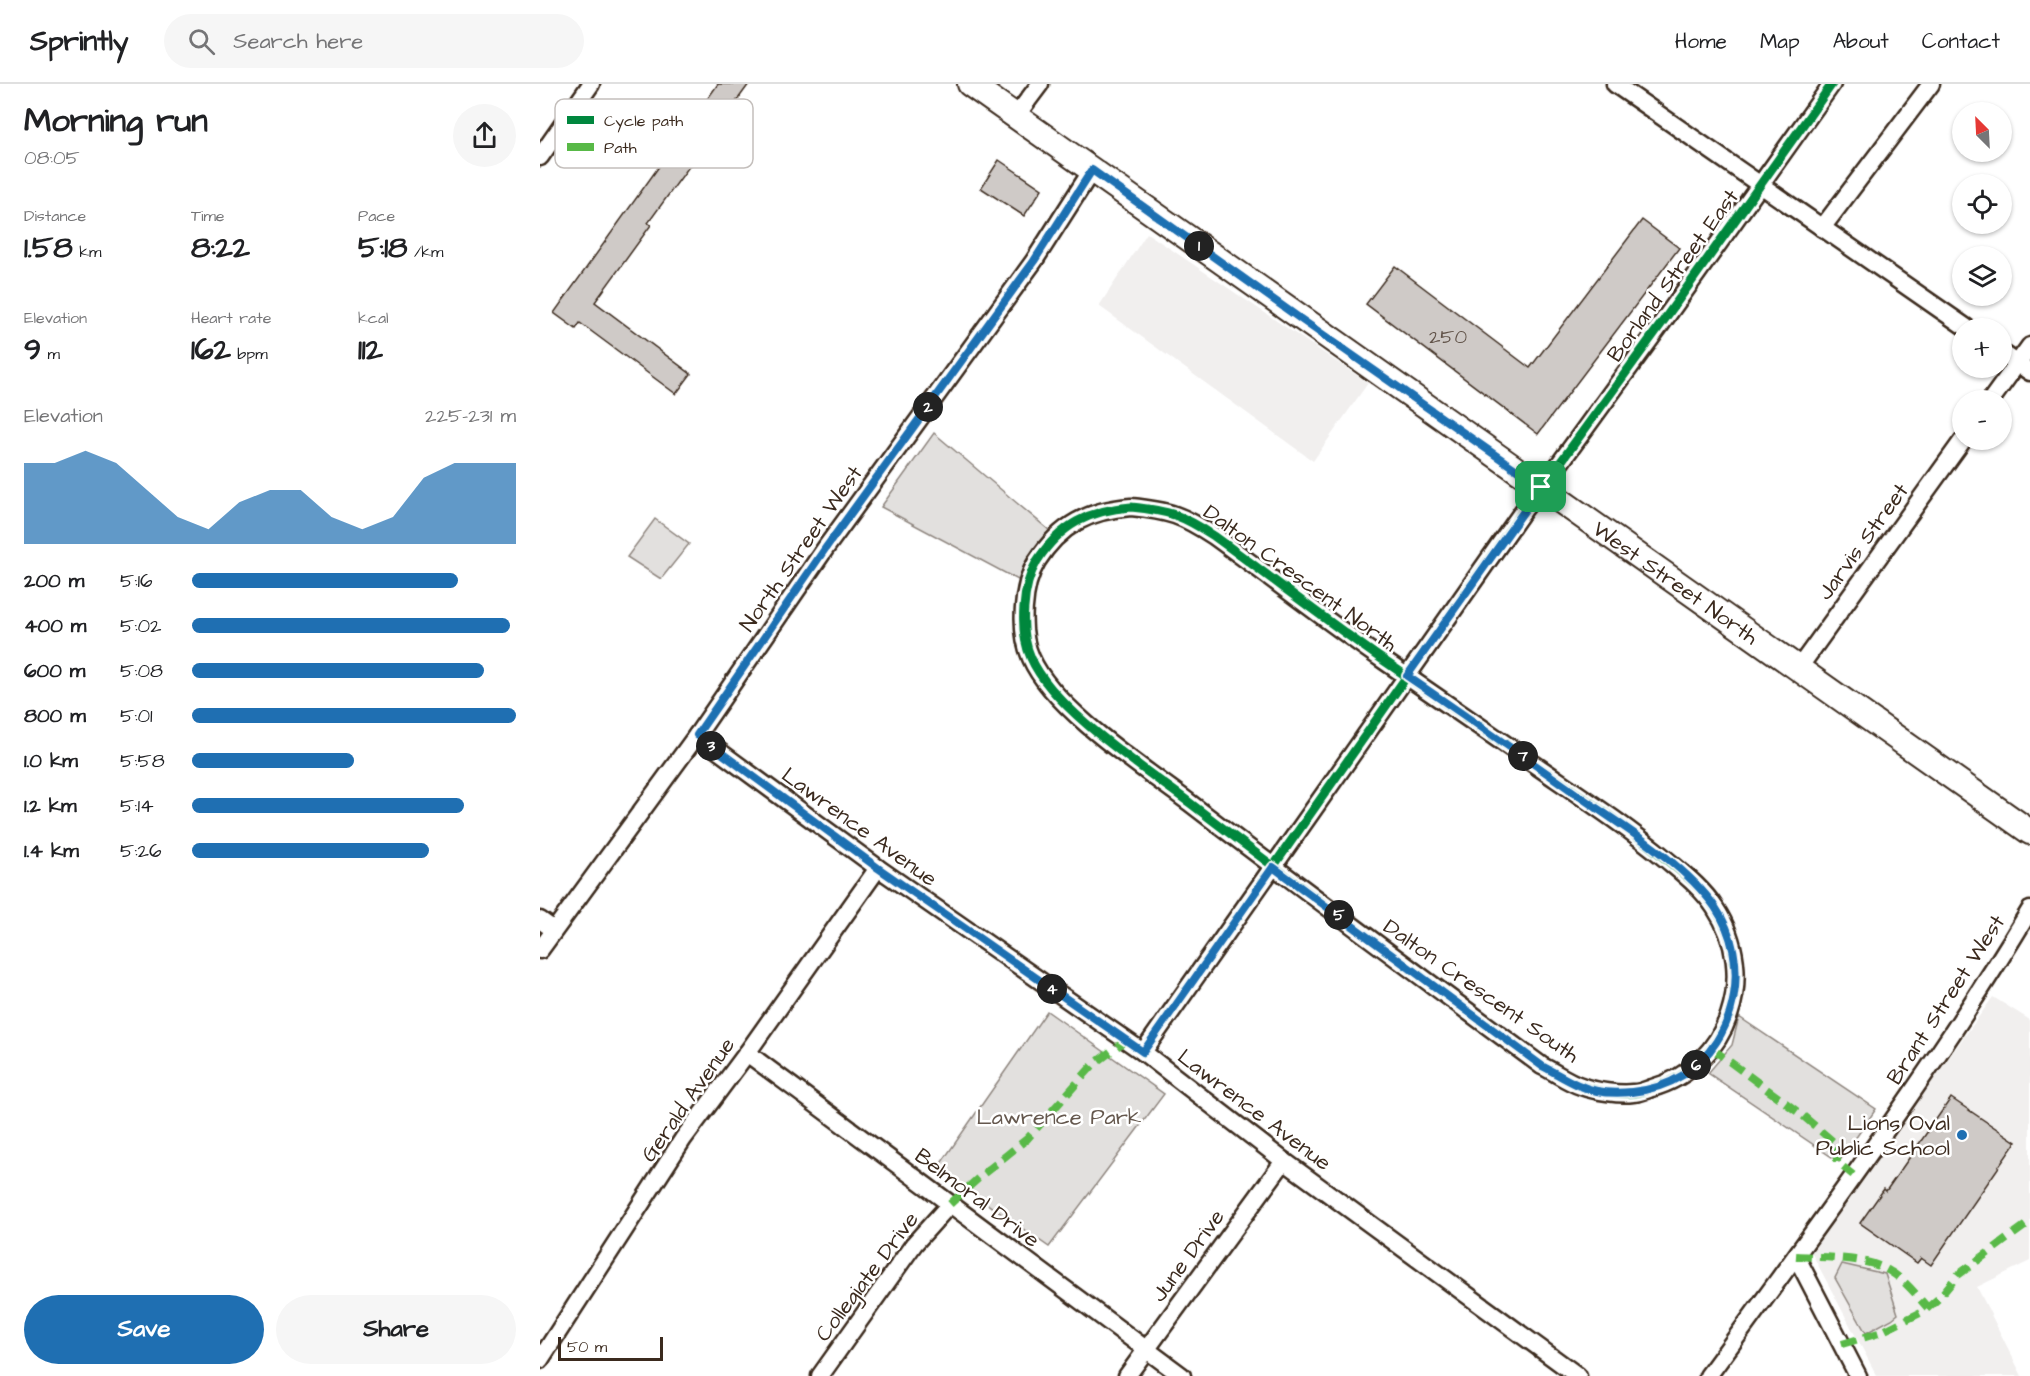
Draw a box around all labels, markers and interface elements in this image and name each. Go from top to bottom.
search box [164,14,584,68]
text: Sprintly [30,22,128,61]
icon: search [185,25,218,58]
text: Search here [233,26,363,57]
text: Home [1675,27,1727,56]
text: Map [1760,27,1800,56]
text: About [1833,27,1889,56]
text: Contact [1922,27,2000,56]
text: Morning run [24,98,208,144]
legend [555,99,753,168]
north arrow [1952,102,2012,162]
map controls [1952,102,2012,450]
button: share [453,104,516,167]
text: Cycle path [604,110,683,133]
text: Path [604,137,637,159]
text: 08:05 [24,144,80,172]
button: locate [1952,174,2012,234]
street label: Borland Street East [1600,183,1747,369]
text: Distance [24,205,86,227]
text: Time [191,205,225,227]
text: Pace [358,205,395,227]
text: 1.58 [24,227,73,269]
text: 8:22 [191,227,250,269]
text: 5:18 [358,227,408,269]
pin: 1 [1184,231,1214,261]
text: 1 [1198,235,1200,257]
text: km [73,241,101,263]
text: /km [408,241,444,263]
button: layers [1952,246,2012,306]
text: Elevation [24,307,87,329]
text: Heart rate [191,307,271,329]
text: kcal [358,307,389,329]
button: + [1952,318,2012,378]
house number: 250 [1429,323,1467,351]
text: 9 [24,329,41,371]
text: 162 [191,329,231,371]
text: 112 [358,329,383,371]
text: m [41,343,60,365]
text: bpm [231,343,268,365]
button: − [1952,390,2012,450]
pin: 2 [913,392,943,422]
text: 2 [923,396,933,418]
text: Elevation [24,402,103,430]
text: 225–231 m [425,402,516,430]
street label: North Street West [732,460,870,638]
pin [1515,461,1566,512]
icon: arrive [1524,470,1557,503]
street label: Jarvis Street [1810,477,1916,607]
street label: Dalton Crescent North [1197,497,1404,659]
street label: West Street North [1586,514,1764,653]
text: 200 m [24,567,84,595]
text: 5:16 [120,567,153,595]
text: 400 m [24,612,86,640]
text: 5:02 [120,612,162,640]
text: 600 m [24,657,85,685]
text: 5:08 [120,657,163,685]
text: 800 m [24,702,86,730]
text: 5:01 [120,702,153,730]
pin: 3 [696,731,726,761]
text: 3 [707,735,715,757]
pin: 7 [1508,741,1538,771]
text: 7 [1518,745,1528,767]
text: 1.0 km [24,747,78,775]
text: 5:58 [120,747,165,775]
street label: Lawrence Avenue [775,760,943,894]
text: 1.2 km [24,792,77,820]
text: 5:14 [120,792,154,820]
text: 1.4 km [24,837,79,865]
text: 5:26 [120,837,161,865]
pin: 5 [1324,900,1354,930]
text: 5 [1333,904,1345,926]
street label: Brant Street West [1880,909,2013,1091]
street label: Dalton Crescent South [1377,912,1585,1071]
pin: 4 [1037,974,1067,1004]
text: 4 [1047,978,1057,1000]
street label: Gerald Avenue [634,1031,743,1168]
street label: Lawrence Avenue [1171,1042,1338,1178]
pin: 6 [1681,1050,1711,1080]
text: 6 [1691,1054,1701,1076]
park label: Lawrence Park [977,1102,1142,1133]
place label: Lions Oval Public School [1816,1108,1950,1164]
marker: Lions Oval Public School [1955,1128,1969,1142]
street label: Belmoral Drive [908,1141,1046,1256]
street label: June Drive [1144,1203,1232,1309]
street label: Collegiate Drive [808,1205,927,1349]
button: Save [24,1295,264,1364]
button: Share [276,1295,516,1364]
scale bar [558,1334,663,1362]
text: 50 m [567,1336,607,1358]

